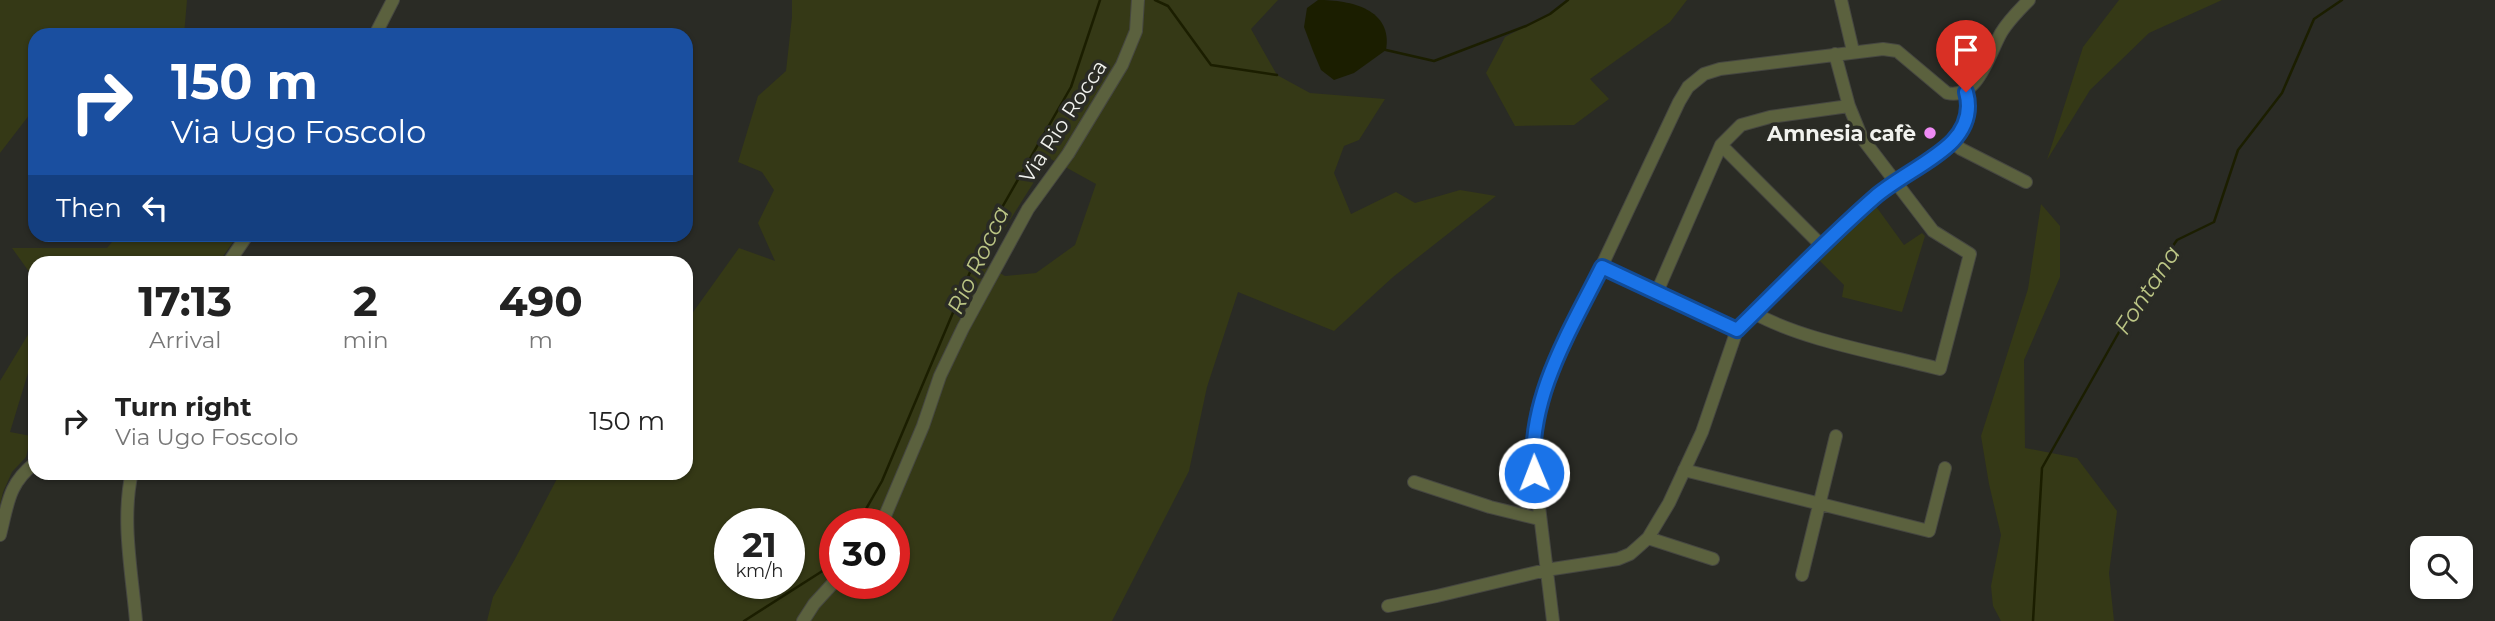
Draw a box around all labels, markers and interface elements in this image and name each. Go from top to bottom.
pin [1936,20,1996,92]
icon: arrive [1947,31,1985,69]
text: 150 m [171,52,318,111]
street label: Via Rio Rocca [1014,55,1112,187]
icon: right [56,56,147,147]
text: Via Ugo Foscolo [171,112,426,151]
place label: Amnesia cafè [1766,121,1916,146]
marker: Amnesia cafè [1922,125,1938,141]
icon: left [136,189,174,227]
text: Then [56,192,122,224]
water label: Rio Rocca [941,202,1015,318]
water label: Fontana [2108,241,2186,339]
text: 17:13 [138,275,232,327]
text: 2 [353,275,378,327]
text: 490 [499,275,583,327]
text: Arrival [149,326,221,354]
text: min [342,326,389,354]
text: m [529,326,553,354]
text: Turn right [115,391,251,423]
icon: right [56,402,94,440]
text: 150 m [589,405,665,437]
text: Via Ugo Foscolo [115,423,298,451]
position arrow [1497,436,1571,510]
speed limit sign: 30 [819,508,910,599]
text: 21 [742,523,777,566]
map controls [2410,536,2473,599]
button: search [2410,536,2473,599]
text: km/h [735,560,784,582]

